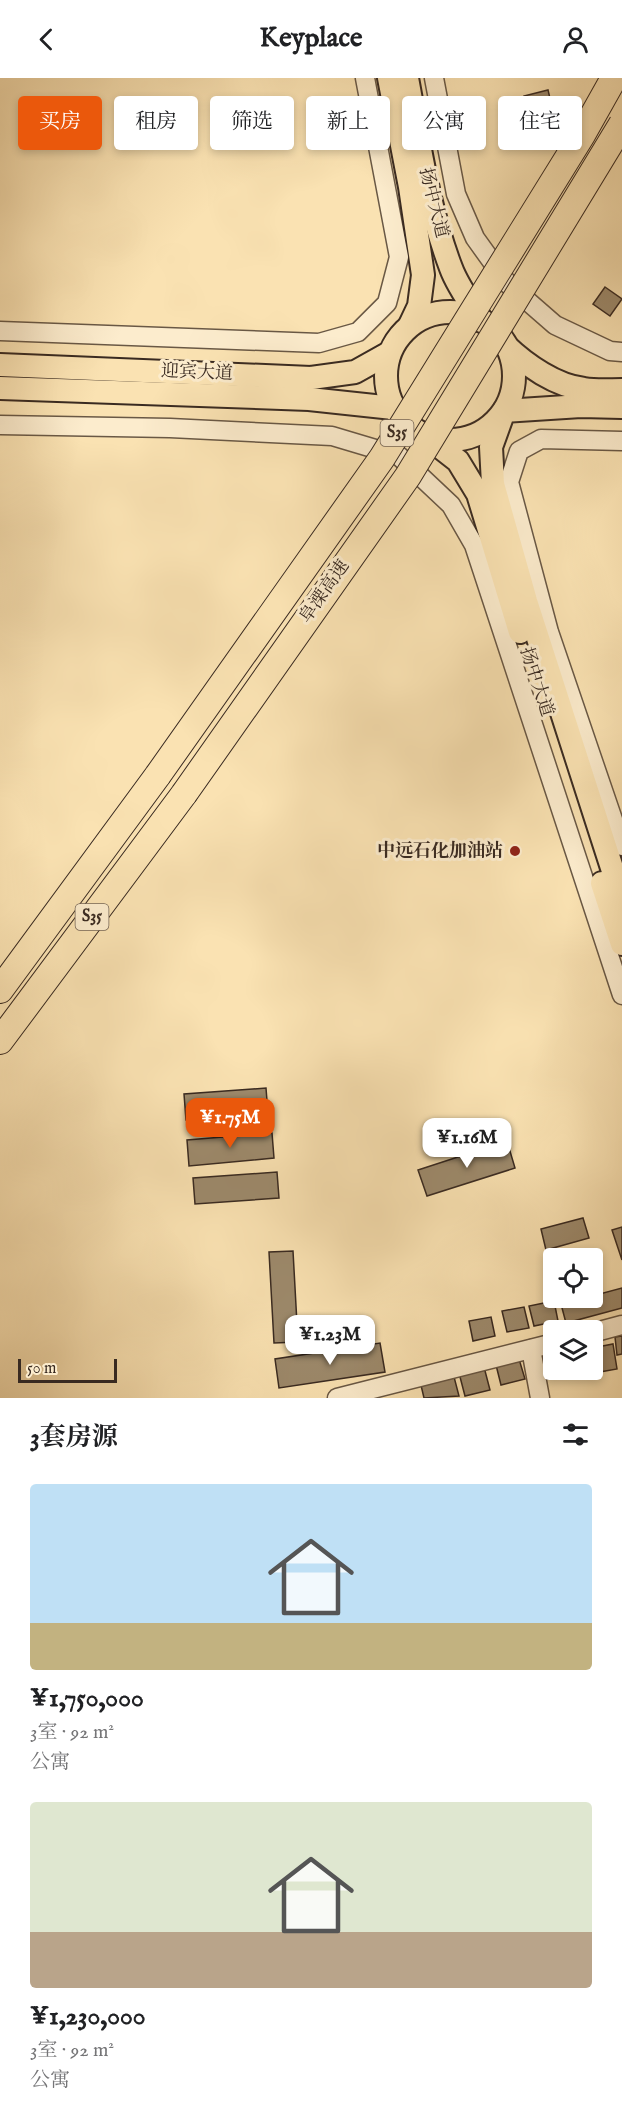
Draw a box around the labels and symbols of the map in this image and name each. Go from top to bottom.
street label: 扬中大道 [413,165,453,241]
street label: 迎宾大道 [161,360,233,386]
road number: S35 [380,420,414,446]
street label: 阜溧高速 [295,556,355,628]
street label: 扬中大道 [514,644,558,720]
place label: 中远石化加油站 [377,840,503,863]
marker: 中远石化加油站 [508,844,522,858]
road number: S35 [76,904,109,930]
pin: ¥1.75M [181,1098,279,1149]
pin: ¥1.16M [418,1118,516,1169]
pin: ¥1.23M [281,1315,379,1366]
scale bar [18,1356,117,1384]

